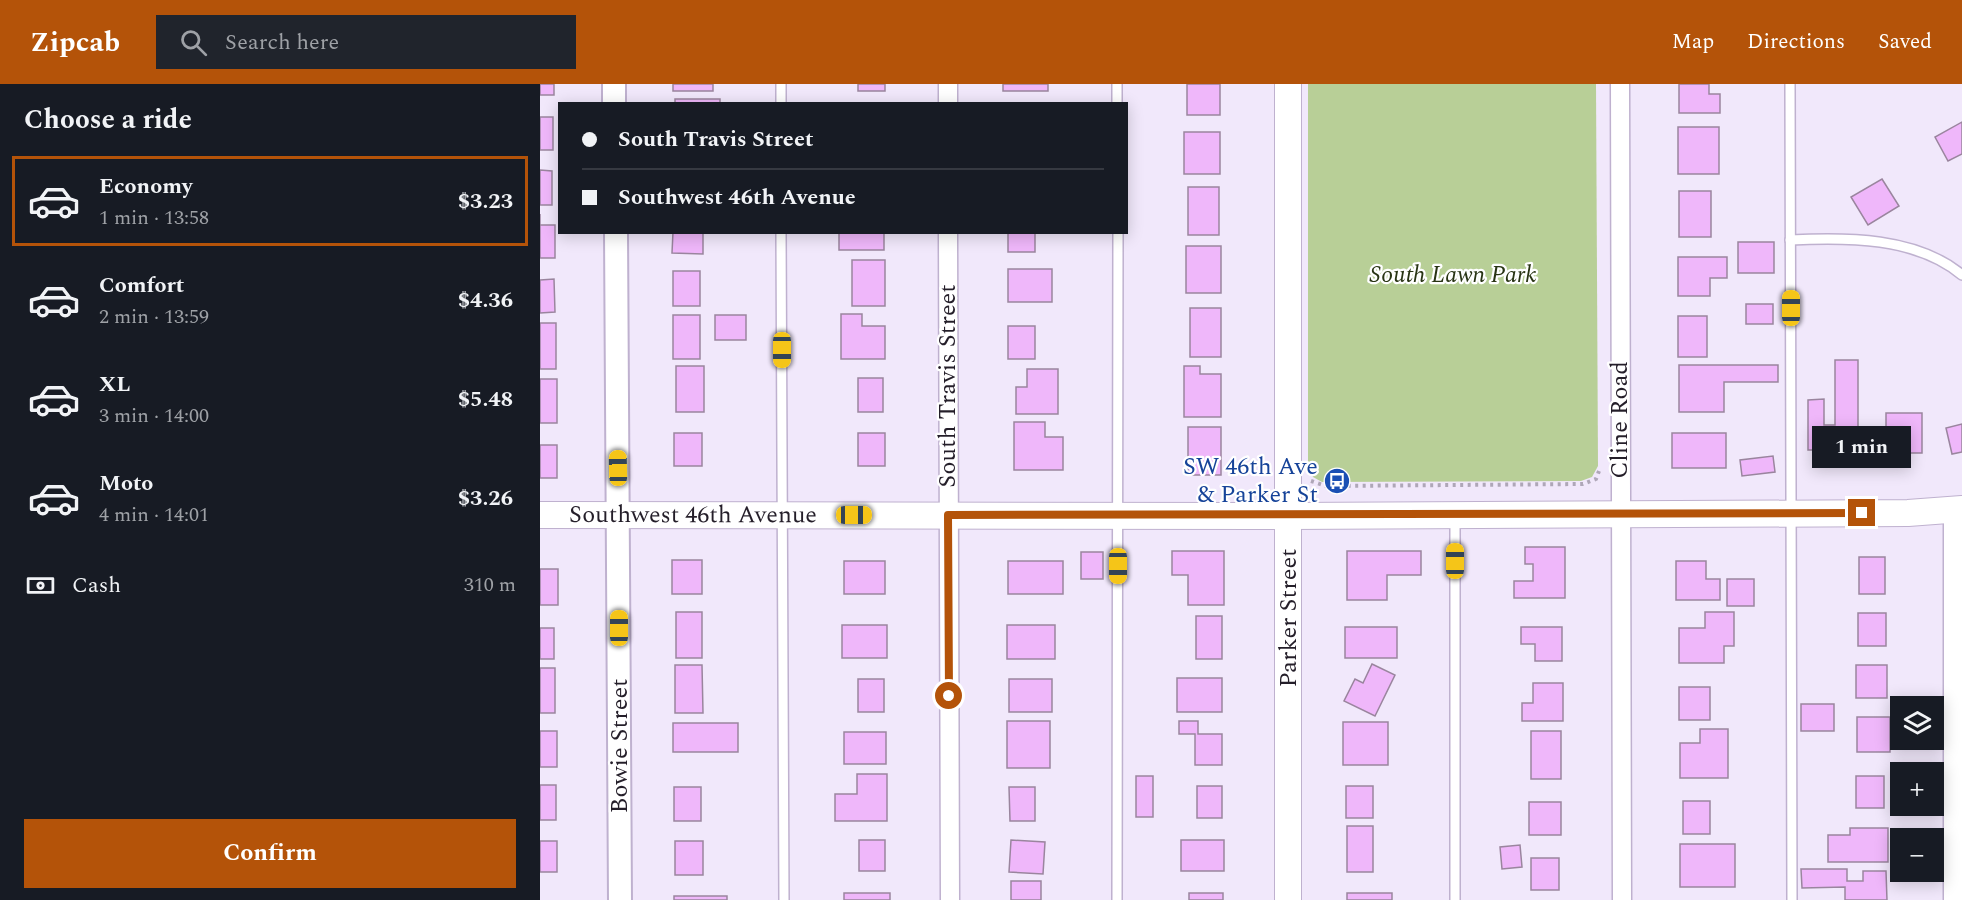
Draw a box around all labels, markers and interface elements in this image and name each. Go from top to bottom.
search box [156,15,576,69]
text: Zipcab [30,21,120,64]
icon: search [177,26,210,59]
text: Search here [225,26,339,59]
text: Map [1672,26,1714,58]
text: Directions [1747,26,1845,58]
text: Saved [1878,26,1932,58]
text: Choose a ride [24,99,192,141]
text: South Travis Street [618,123,813,156]
text: Economy [99,170,192,203]
icon: car [27,174,81,228]
text: Southwest 46th Avenue [618,181,856,214]
text: $3.23 [458,185,513,218]
text: 1 min · 13:58 [99,203,209,233]
park label: South Lawn Park [1370,257,1536,293]
text: Comfort [99,269,184,302]
icon: car [27,273,81,327]
text: $4.36 [458,284,513,317]
street label: South Travis Street [930,284,966,488]
car [1782,290,1800,326]
text: 2 min · 13:59 [99,302,209,332]
car [773,332,791,368]
street label: Cline Road [1602,361,1638,479]
text: XL [99,368,130,401]
icon: car [27,372,81,426]
text: $5.48 [458,383,513,416]
text: 3 min · 14:00 [99,401,209,431]
callout: 1 min [1812,426,1912,468]
text: 1 min [1835,432,1888,462]
place label: SW 46th Ave & Parker St [1183,449,1318,513]
car [609,450,627,486]
bus stop icon: SW 46th Ave & Parker St [1322,466,1352,496]
text: Moto [99,467,153,500]
icon: car [27,471,81,525]
text: $3.26 [458,482,513,515]
street label: Southwest 46th Avenue [569,497,817,533]
route end [1848,499,1875,526]
text: 4 min · 14:01 [99,500,209,530]
car [836,506,872,524]
car [1446,543,1464,579]
car [1109,548,1127,584]
street label: Parker Street [1271,548,1307,688]
icon: cash [24,569,57,602]
text: Cash [72,569,121,602]
text: 310 m [464,570,516,600]
car [610,610,628,646]
street label: Bowie Street [602,678,638,814]
route start [935,682,962,709]
map controls [1890,696,1944,882]
button: layers [1890,696,1944,750]
button: + [1890,762,1944,816]
button: Confirm [24,819,516,888]
button: − [1890,828,1944,882]

